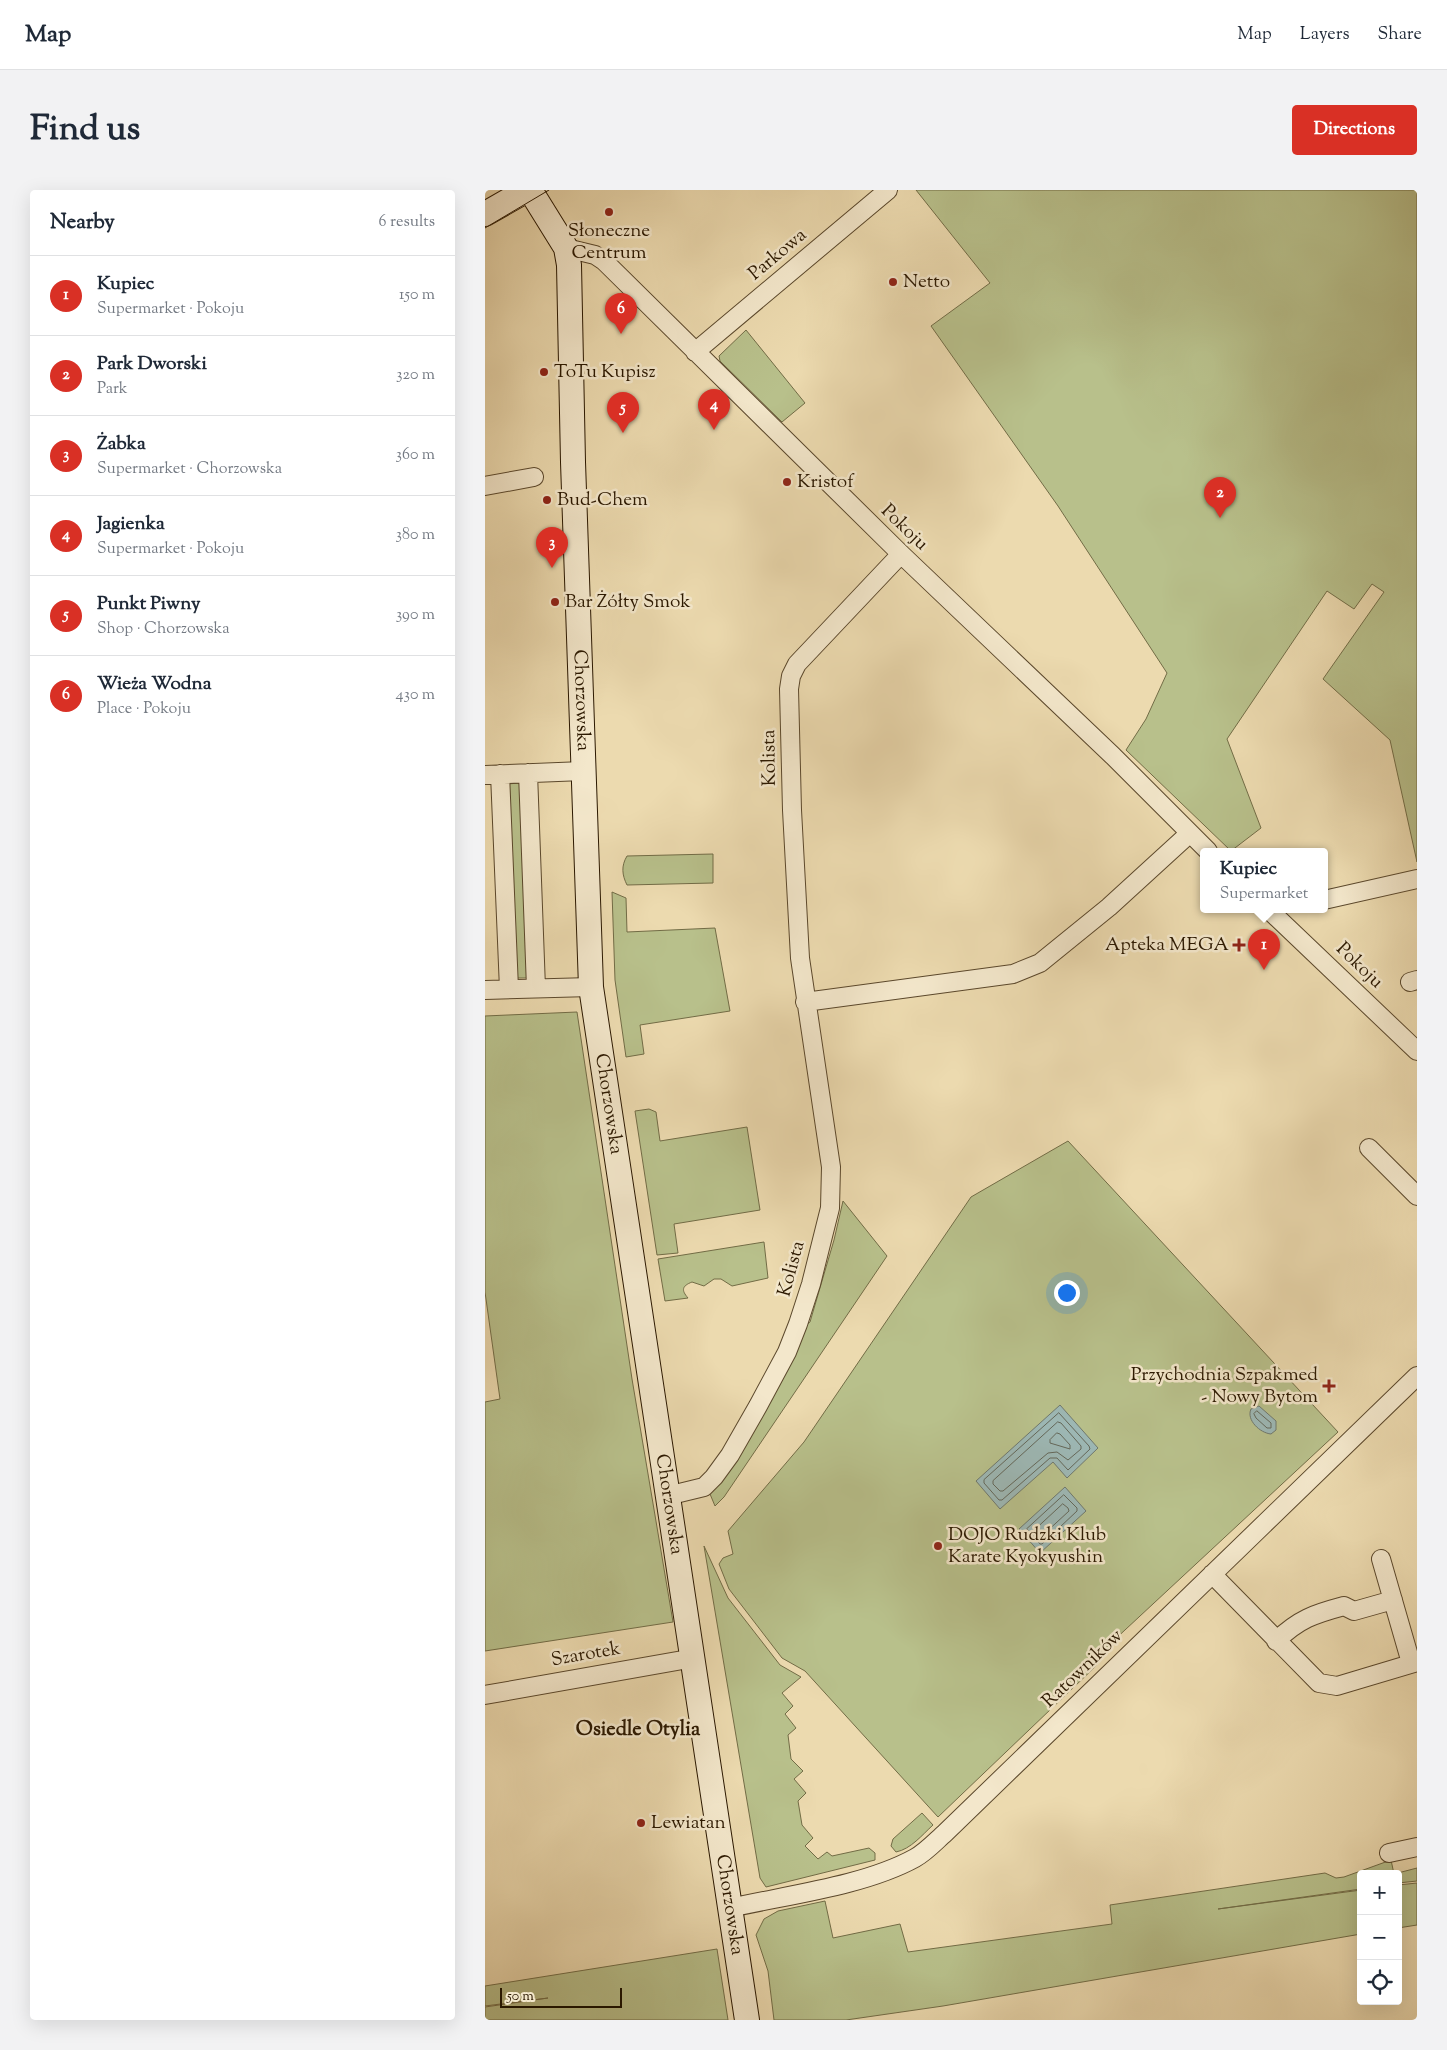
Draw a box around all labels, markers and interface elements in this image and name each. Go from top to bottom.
text: Map [25,18,71,52]
text: Map [1237,22,1272,48]
text: Layers [1300,22,1350,48]
text: Share [1378,22,1422,48]
text: Find us [30,105,140,156]
button: Directions [1292,105,1417,155]
marker: Słoneczne Centrum [603,206,615,218]
text: Nearby [50,208,115,238]
text: 6 results [379,211,435,234]
place label: Słoneczne Centrum [568,218,650,267]
street label: Parkowa [743,222,813,287]
place label: Netto [903,269,950,296]
text: Kupiec [97,271,154,298]
marker: Netto [887,276,899,288]
text: 1 [63,284,69,307]
text: 150 m [399,284,435,307]
pin: 6 [605,293,637,334]
text: Supermarket · Pokoju [97,298,244,321]
text: Park Dworski [97,351,207,378]
place label: ToTu Kupisz [554,359,656,386]
text: 2 [62,364,70,387]
text: 320 m [396,364,435,387]
marker: ToTu Kupisz [538,366,550,378]
text: Park [97,378,128,401]
pin: 4 [698,389,730,430]
pin: 5 [607,392,639,433]
text: Żabka [97,431,146,458]
text: 3 [63,444,69,467]
text: 360 m [396,444,435,467]
text: Supermarket · Chorzowska [97,458,282,481]
place label: Kristof [797,469,855,496]
marker: Kristof [781,476,793,488]
pin: 2 [1204,477,1236,518]
place label: Bud-Chem [557,487,648,514]
marker: Bud-Chem [541,494,553,506]
street label: Pokoju [874,499,934,557]
text: Jagienka [97,511,165,538]
text: 4 [62,524,70,547]
text: 380 m [395,524,435,547]
pin: 3 [536,527,568,568]
text: Supermarket · Pokoju [97,538,244,561]
place label: Bar Żółty Smok [565,589,691,616]
text: Punkt Piwny [97,591,200,618]
marker: Bar Żółty Smok [549,596,561,608]
text: 5 [63,604,69,627]
text: 390 m [396,604,435,627]
text: Shop · Chorzowska [97,618,230,641]
street label: Chorzowska [566,649,596,752]
text: Wieża Wodna [97,671,212,698]
text: 6 [62,684,70,707]
text: 430 m [396,684,435,707]
text: Place · Pokoju [97,698,191,721]
street label: Kolista [756,729,784,787]
popup [1200,848,1328,913]
text: Kupiec [1220,856,1277,883]
text: Supermarket [1220,883,1308,906]
pin: 1 [1248,929,1280,970]
place label: Apteka MEGA [1105,932,1230,959]
street label: Pokoju [1329,937,1389,995]
marker: Apteka MEGA [1233,939,1245,951]
street label: Chorzowska [588,1052,630,1156]
street label: Kolista [772,1238,812,1300]
your location [1054,1280,1080,1306]
place label: Przychodnia Szpakmed - Nowy Bytom [1131,1362,1318,1411]
marker: Przychodnia Szpakmed - Nowy Bytom [1322,1379,1336,1393]
street label: Chorzowska [648,1452,690,1557]
place label: DOJO Rudzki Klub Karate Kyokyushin [948,1522,1106,1571]
marker: DOJO Rudzki Klub Karate Kyokyushin [932,1540,944,1552]
street label: Ratowników [1036,1623,1130,1715]
street label: Szarotek [549,1636,623,1674]
district label: Osiedle Otylia [576,1716,701,1745]
place label: Lewiatan [651,1810,726,1837]
marker: Lewiatan [635,1817,647,1829]
street label: Chorzowska [709,1852,751,1957]
map controls [1357,1870,1402,2005]
button: + [1357,1870,1402,1915]
button: − [1357,1915,1402,1960]
button: locate [1357,1960,1402,2005]
scale bar [500,1985,623,2008]
text: 50 m [507,1987,534,2007]

